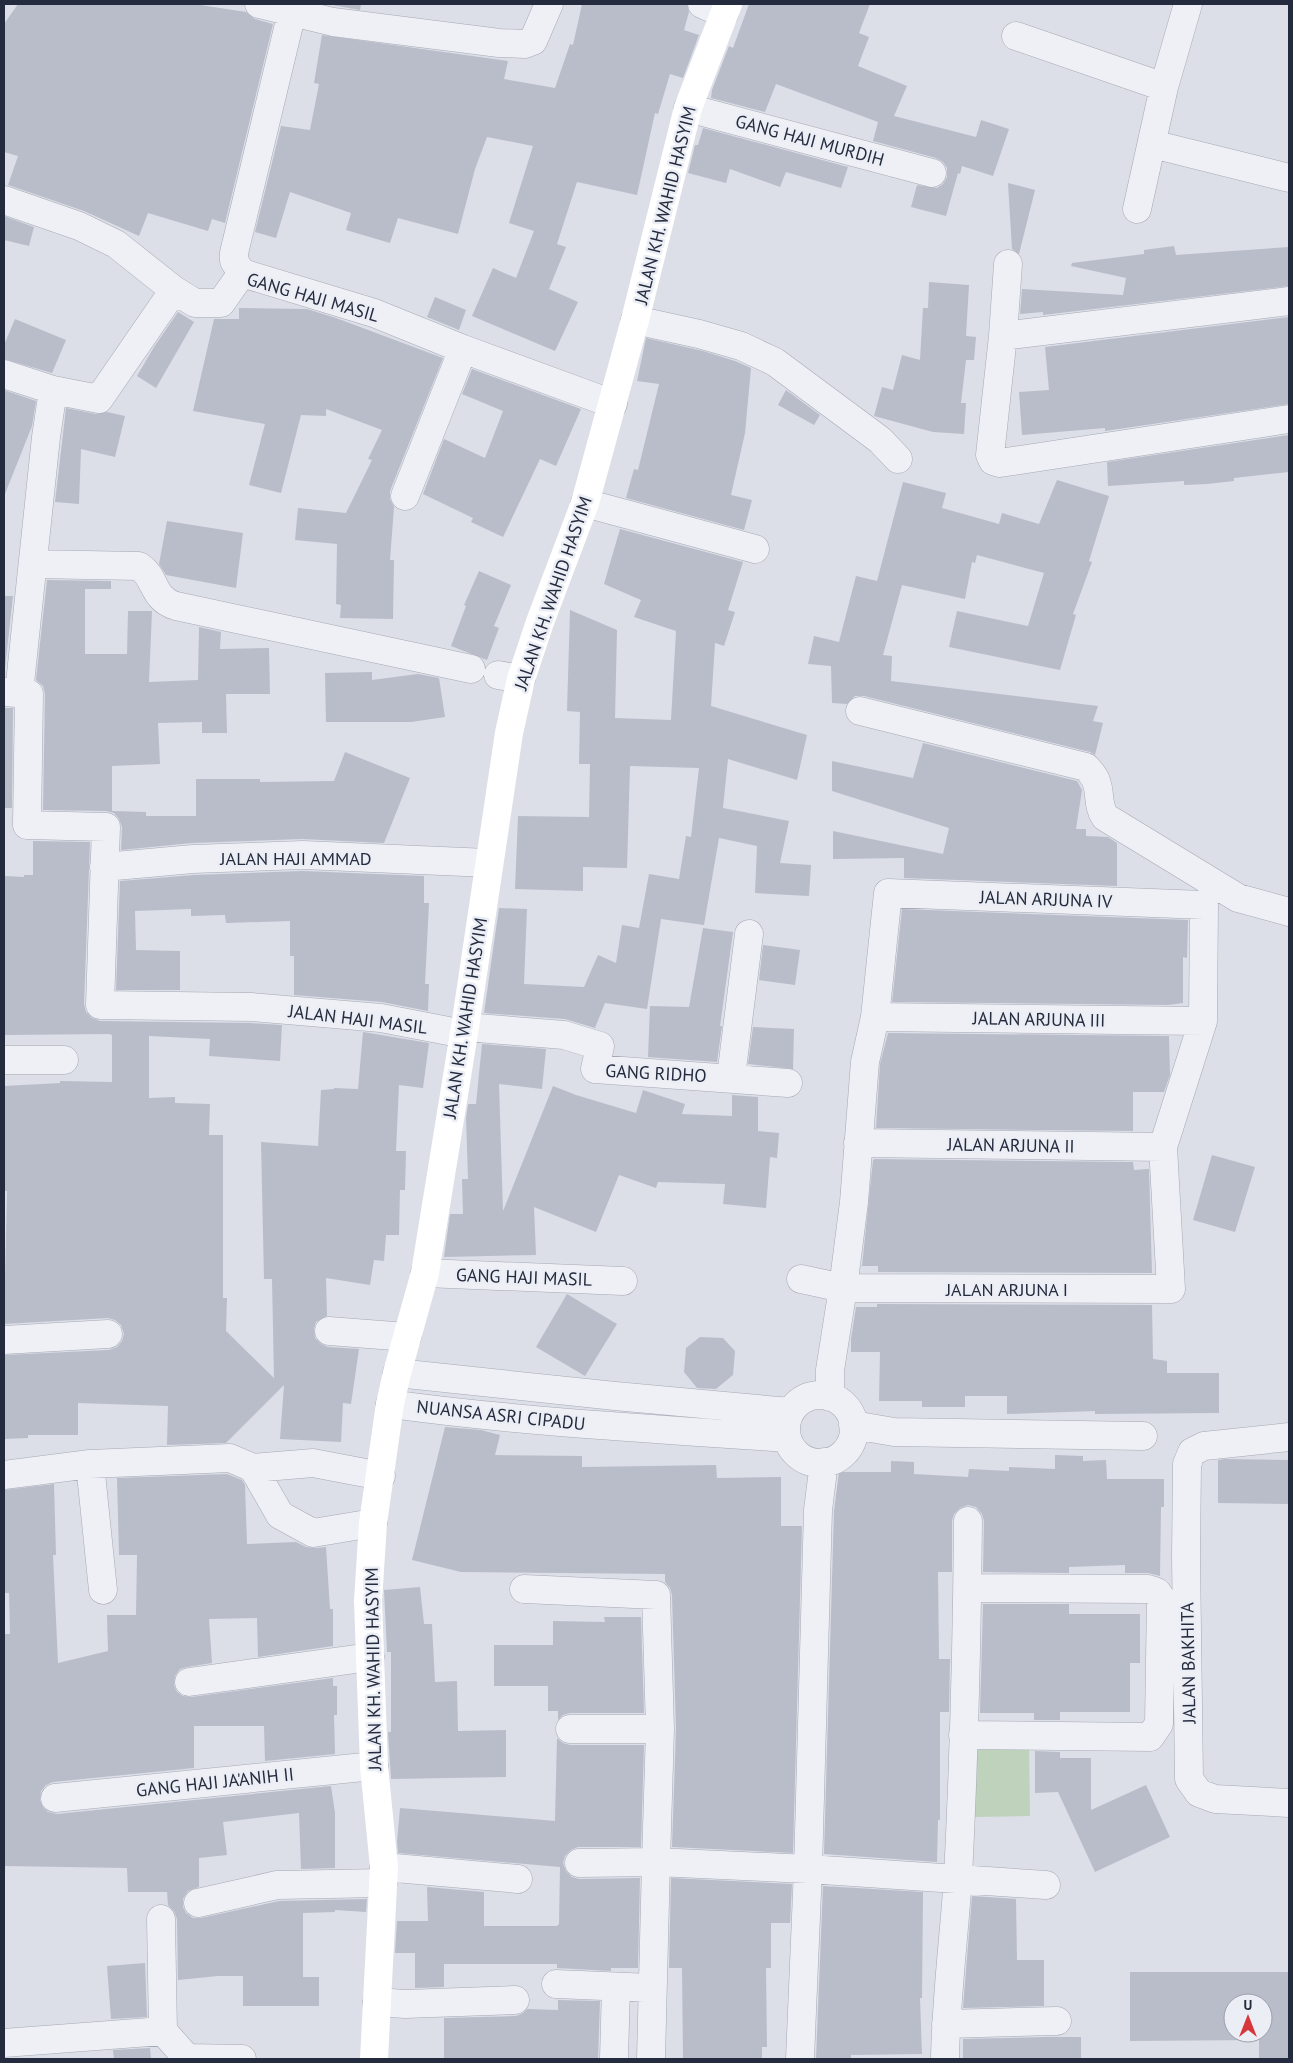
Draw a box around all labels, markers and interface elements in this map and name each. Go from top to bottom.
street label: JALAN KH. WAHID HASYIM [629,104,701,307]
street label: GANG HAJI MURDIH [733,109,887,171]
street label: GANG HAJI MASIL [244,267,382,327]
street label: JALAN KH. WAHID HASYIM [509,493,597,694]
street label: JALAN HAJI AMMAD [219,847,372,870]
street label: JALAN ARJUNA IV [978,885,1113,913]
street label: JALAN KH. WAHID HASYIM [438,916,492,1121]
street label: JALAN HAJI MASIL [286,999,429,1039]
street label: JALAN ARJUNA III [971,1006,1106,1032]
street label: GANG RIDHO [605,1059,707,1087]
street label: JALAN ARJUNA II [946,1132,1075,1158]
street label: GANG HAJI MASIL [456,1263,592,1291]
street label: JALAN ARJUNA I [945,1278,1068,1301]
street label: NUANSA ASRI CIPADU [416,1395,586,1435]
street label: JALAN KH. WAHID HASYIM [360,1567,386,1772]
street label: JALAN BAKHITA [1175,1602,1201,1725]
street label: GANG HAJI JA'ANIH II [135,1762,295,1802]
north arrow [1223,1993,1273,2043]
text: U [1244,1996,1252,2014]

